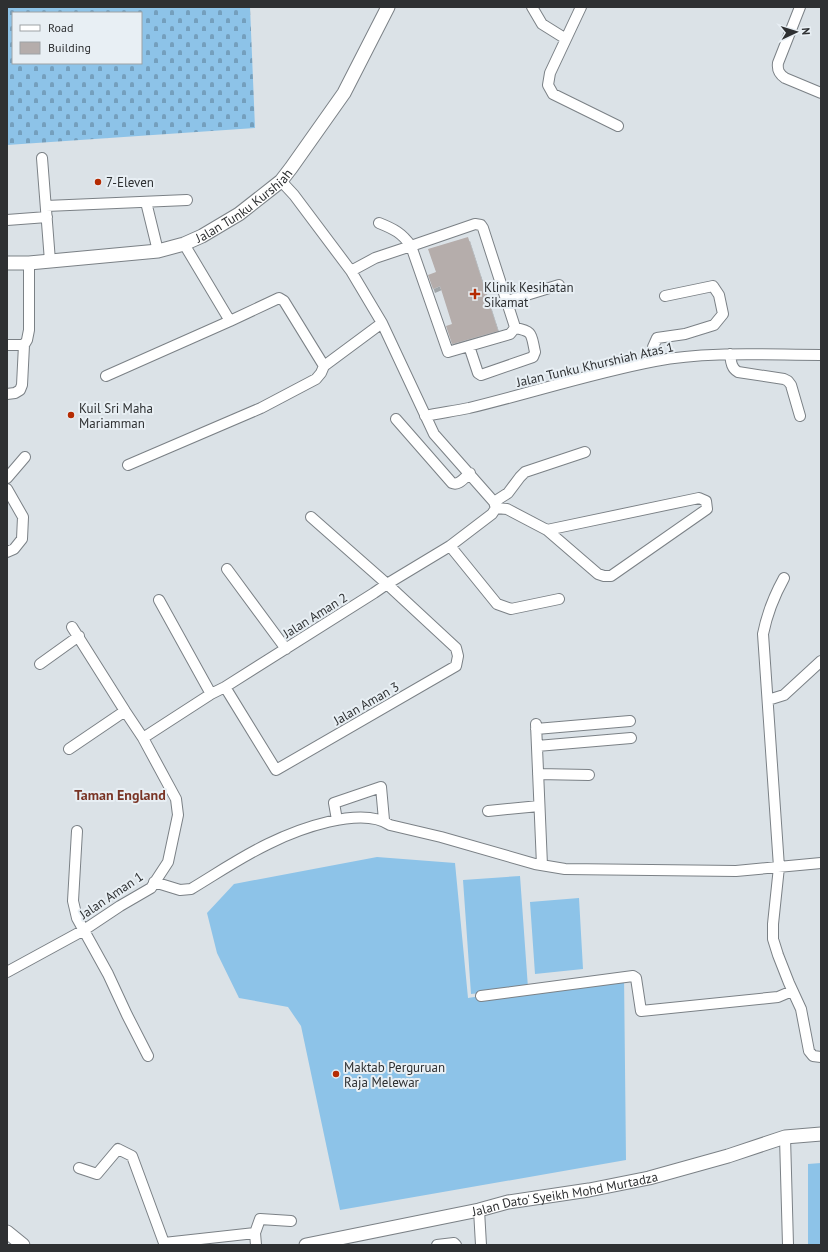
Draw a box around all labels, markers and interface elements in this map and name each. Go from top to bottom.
legend [12,12,142,64]
north arrow [776,12,816,52]
text: Road [48,20,73,35]
text: N [799,27,813,35]
text: Building [48,40,91,55]
street label: Jalan Tunku Kurshiah [192,165,296,247]
place label: 7-Eleven [106,174,154,191]
marker: 7-Eleven [93,177,103,187]
place label: Klinik Kesihatan Sikamat [484,279,574,311]
marker: Klinik Kesihatan Sikamat [469,288,481,300]
street label: Jalan Tunku Khurshiah Atas 1 [514,338,675,391]
place label: Kuil Sri Maha Mariamman [79,400,153,432]
marker: Kuil Sri Maha Mariamman [66,410,76,420]
street label: Jalan Aman 2 [279,589,351,642]
street label: Jalan Aman 3 [330,678,402,730]
district label: Taman England [74,786,166,804]
street label: Jalan Aman 1 [75,868,146,923]
place label: Maktab Perguruan Raja Melewar [344,1059,445,1091]
marker: Maktab Perguruan Raja Melewar [331,1069,341,1079]
street label: Jalan Dato' Syeikh Mohd Murtadza [470,1168,660,1220]

